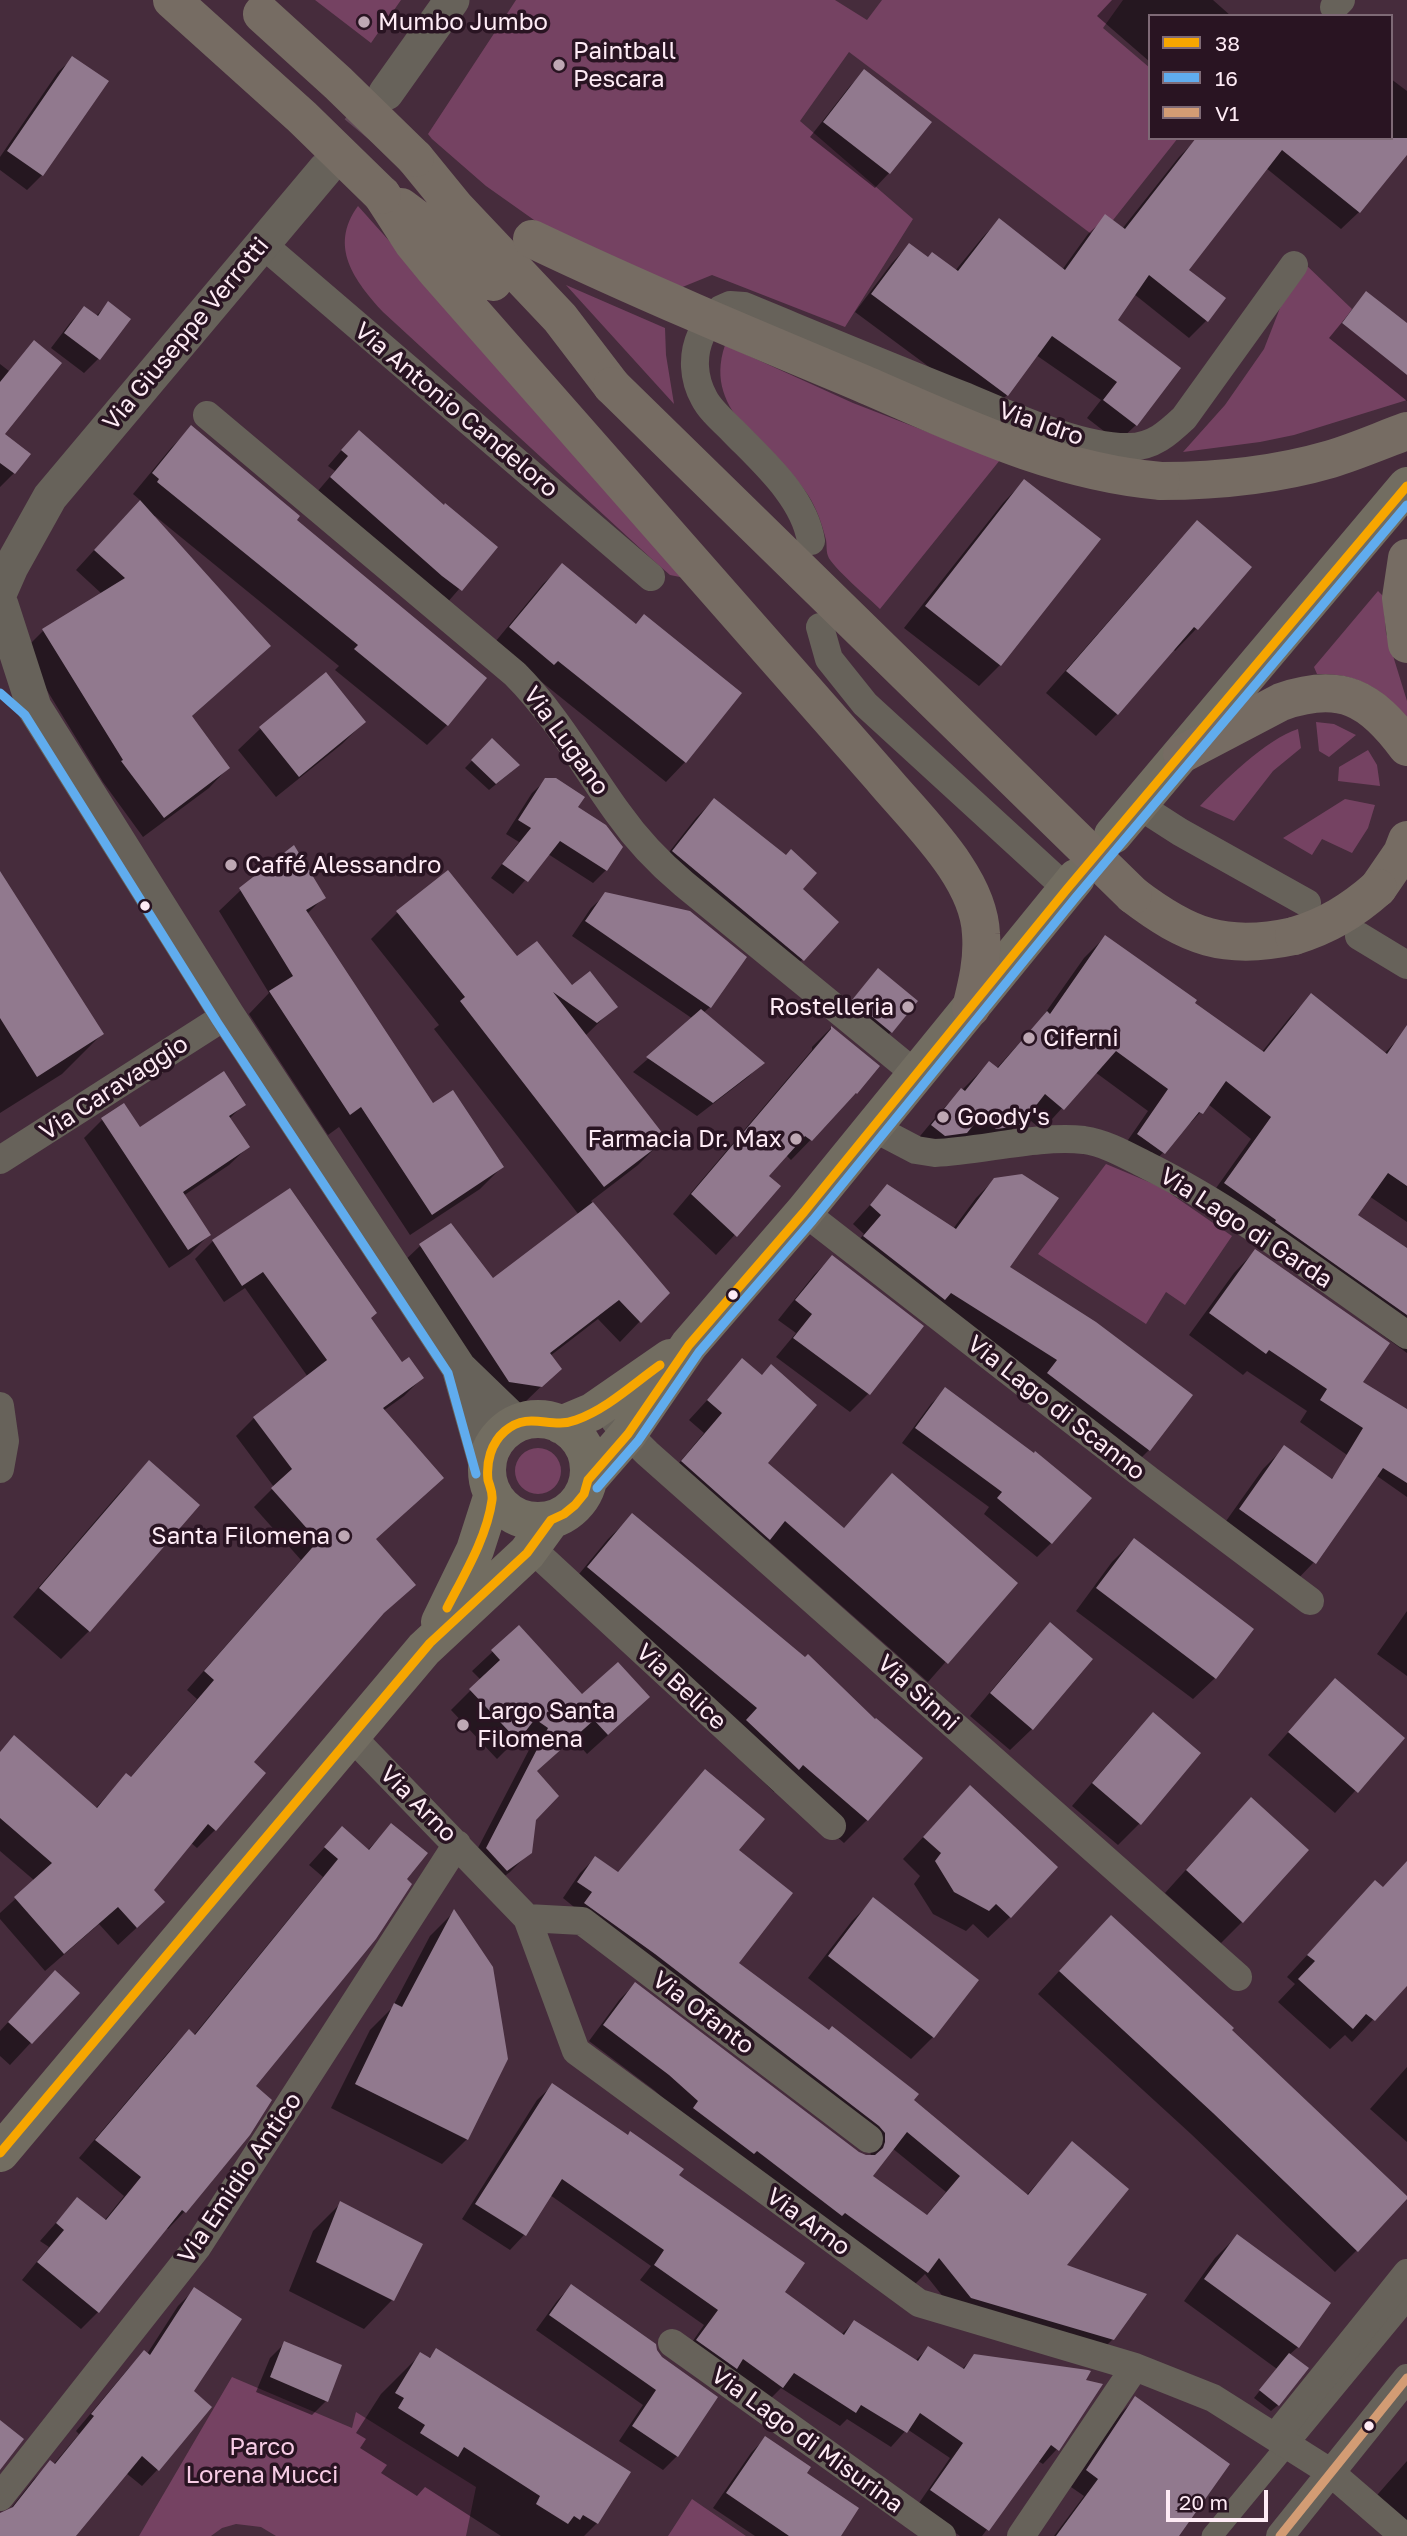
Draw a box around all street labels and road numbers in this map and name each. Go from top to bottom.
street label: Via Giuseppe Verrotti [97,232,275,436]
street label: Via Antonio Candeloro [348,316,564,504]
street label: Via Idro [995,396,1087,452]
street label: Via Lugano [517,681,615,801]
street label: Via Caravaggio [35,1029,193,1147]
street label: Via Lago di Garda [1154,1162,1338,1294]
street label: Via Lago di Scanno [961,1330,1151,1486]
street label: Via Belice [630,1638,732,1736]
street label: Via Sinni [871,1649,965,1737]
street label: Via Arno [374,1760,462,1848]
street label: Via Ofanto [646,1965,760,2061]
street label: Via Emidio Antico [172,2087,308,2269]
street label: Via Arno [760,2182,856,2262]
street label: Via Lago di Misurina [705,2361,909,2519]

